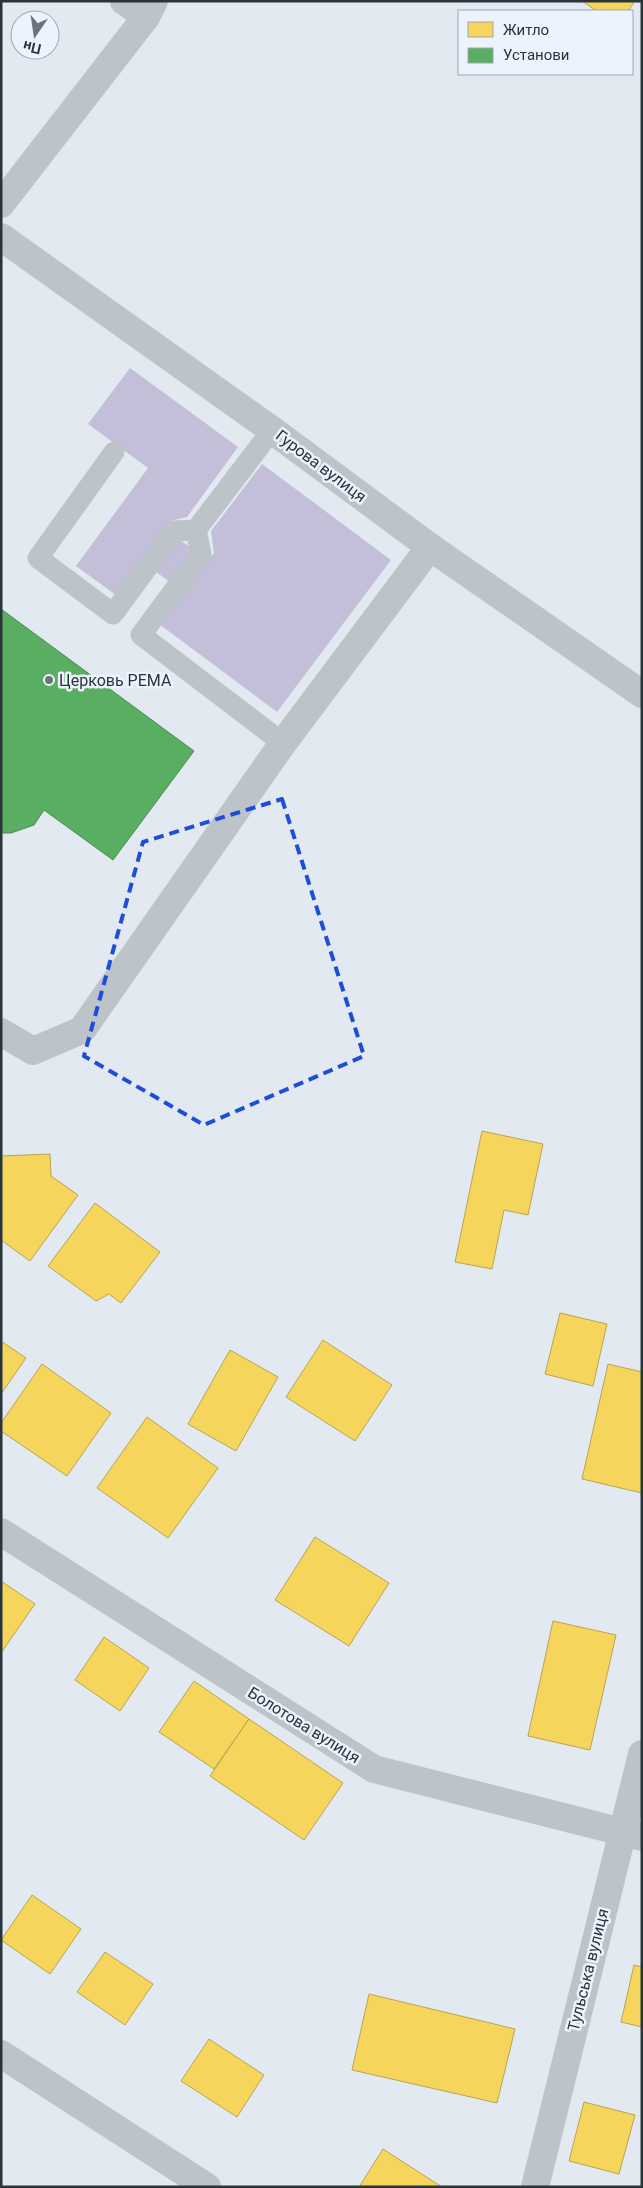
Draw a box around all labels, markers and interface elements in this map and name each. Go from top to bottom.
north arrow [10,10,60,60]
legend [458,10,633,75]
text: Житло [503,21,549,39]
text: Пн [22,38,43,57]
text: Установи [503,46,570,64]
street label: Гурова вулиця [272,426,370,506]
place label: Церковь РЕМА [59,671,172,690]
marker: Церковь РЕМА [43,674,55,686]
street label: Болотова вулиця [244,1683,364,1767]
street label: Тульська вулиця [564,1907,612,2033]

